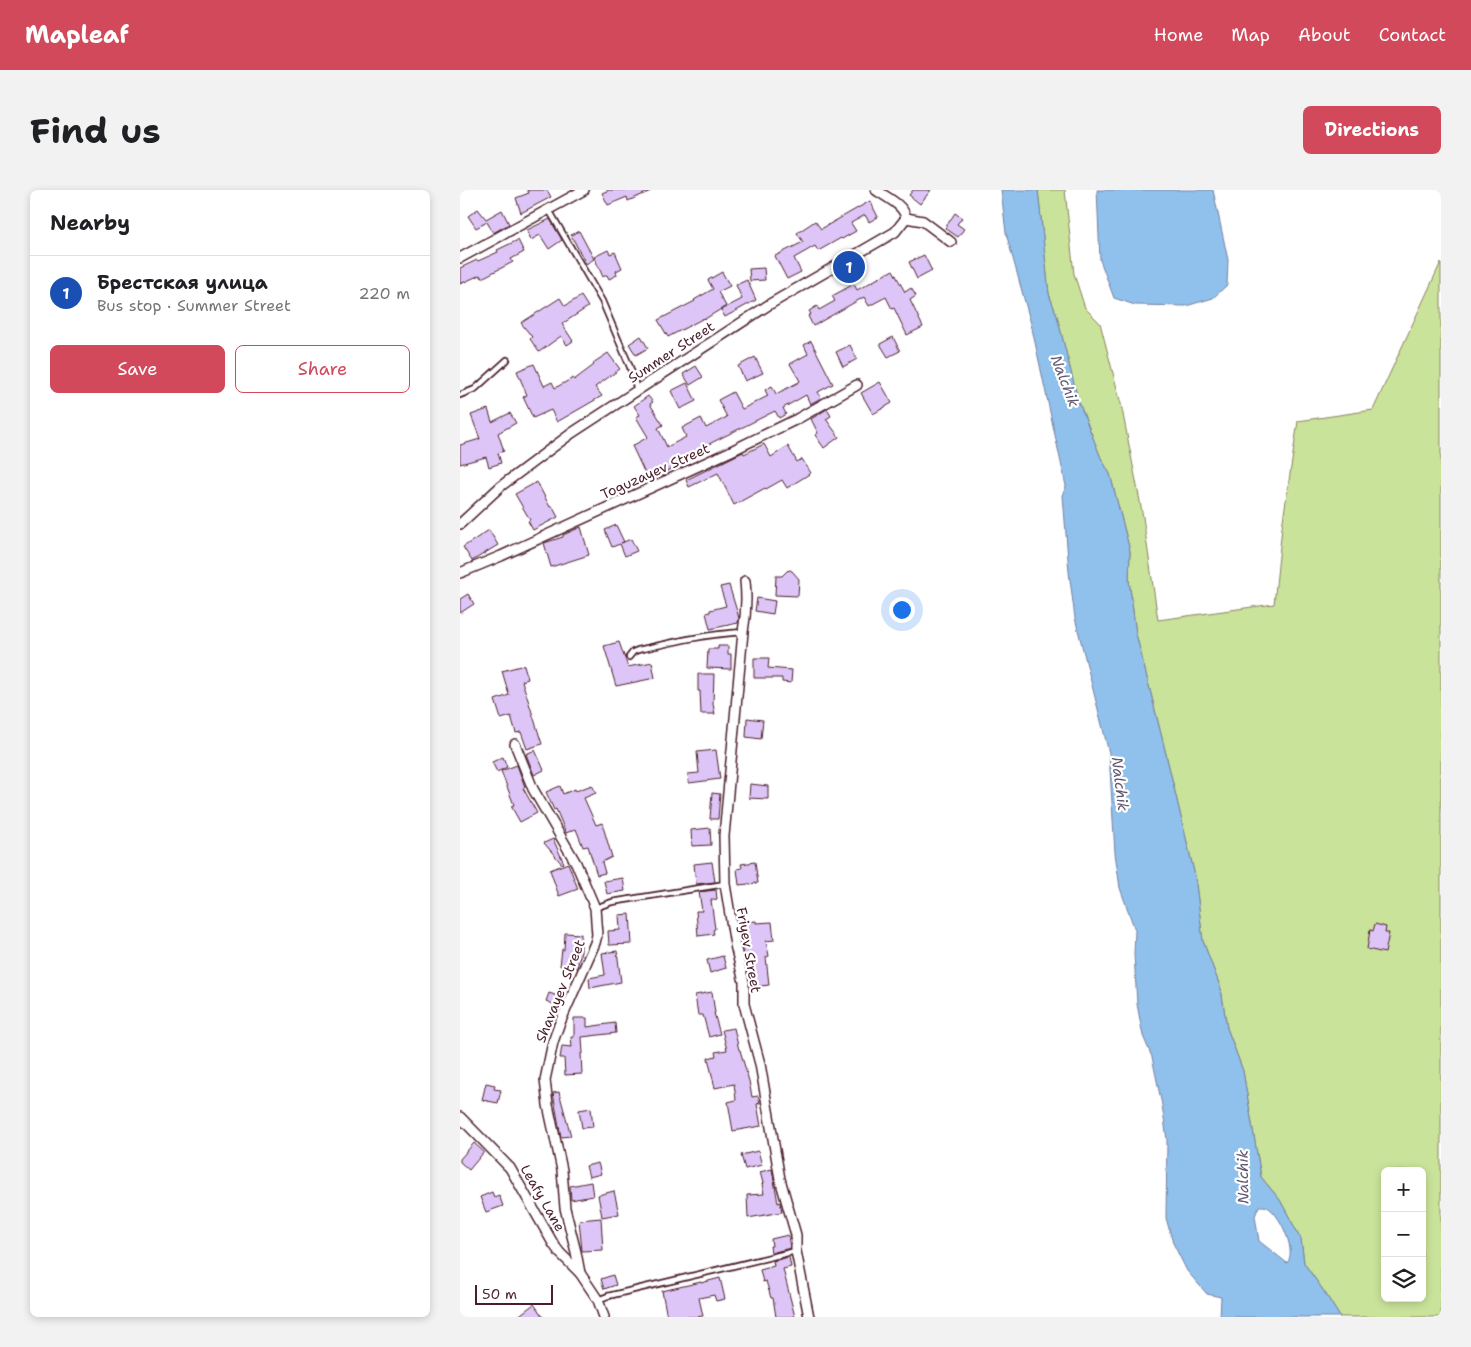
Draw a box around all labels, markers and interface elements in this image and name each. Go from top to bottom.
text: Mapleaf [25,19,129,51]
text: Home [1154,23,1203,47]
text: Map [1231,23,1270,47]
text: About [1298,23,1351,47]
text: Contact [1379,23,1446,47]
button: Directions [1303,106,1441,154]
text: Find us [30,107,161,154]
text: Nearby [50,209,130,237]
pin: 1 [833,248,865,286]
text: Брестская улица [97,270,268,295]
text: 1 [62,283,70,304]
text: 220 m [358,283,410,304]
text: Bus stop · Summer Street [97,295,291,316]
street label: Summer Street [624,317,718,387]
button: Save [50,345,225,393]
button: Share [235,345,410,393]
water label: Nalchik [1046,352,1084,410]
street label: Toguzayev Street [598,439,712,503]
your location [889,597,915,623]
water label: Nalchik [1107,756,1133,813]
street label: Friyev Street [733,906,765,994]
street label: Shavayev Street [531,937,589,1045]
water label: Nalchik [1233,1149,1253,1204]
street label: Leafy Lane [517,1161,569,1235]
map controls [1381,1167,1426,1302]
button: + [1381,1167,1426,1212]
button: − [1381,1212,1426,1257]
button: layers [1381,1257,1426,1302]
scale bar [475,1282,552,1305]
text: 50 m [482,1285,517,1303]

